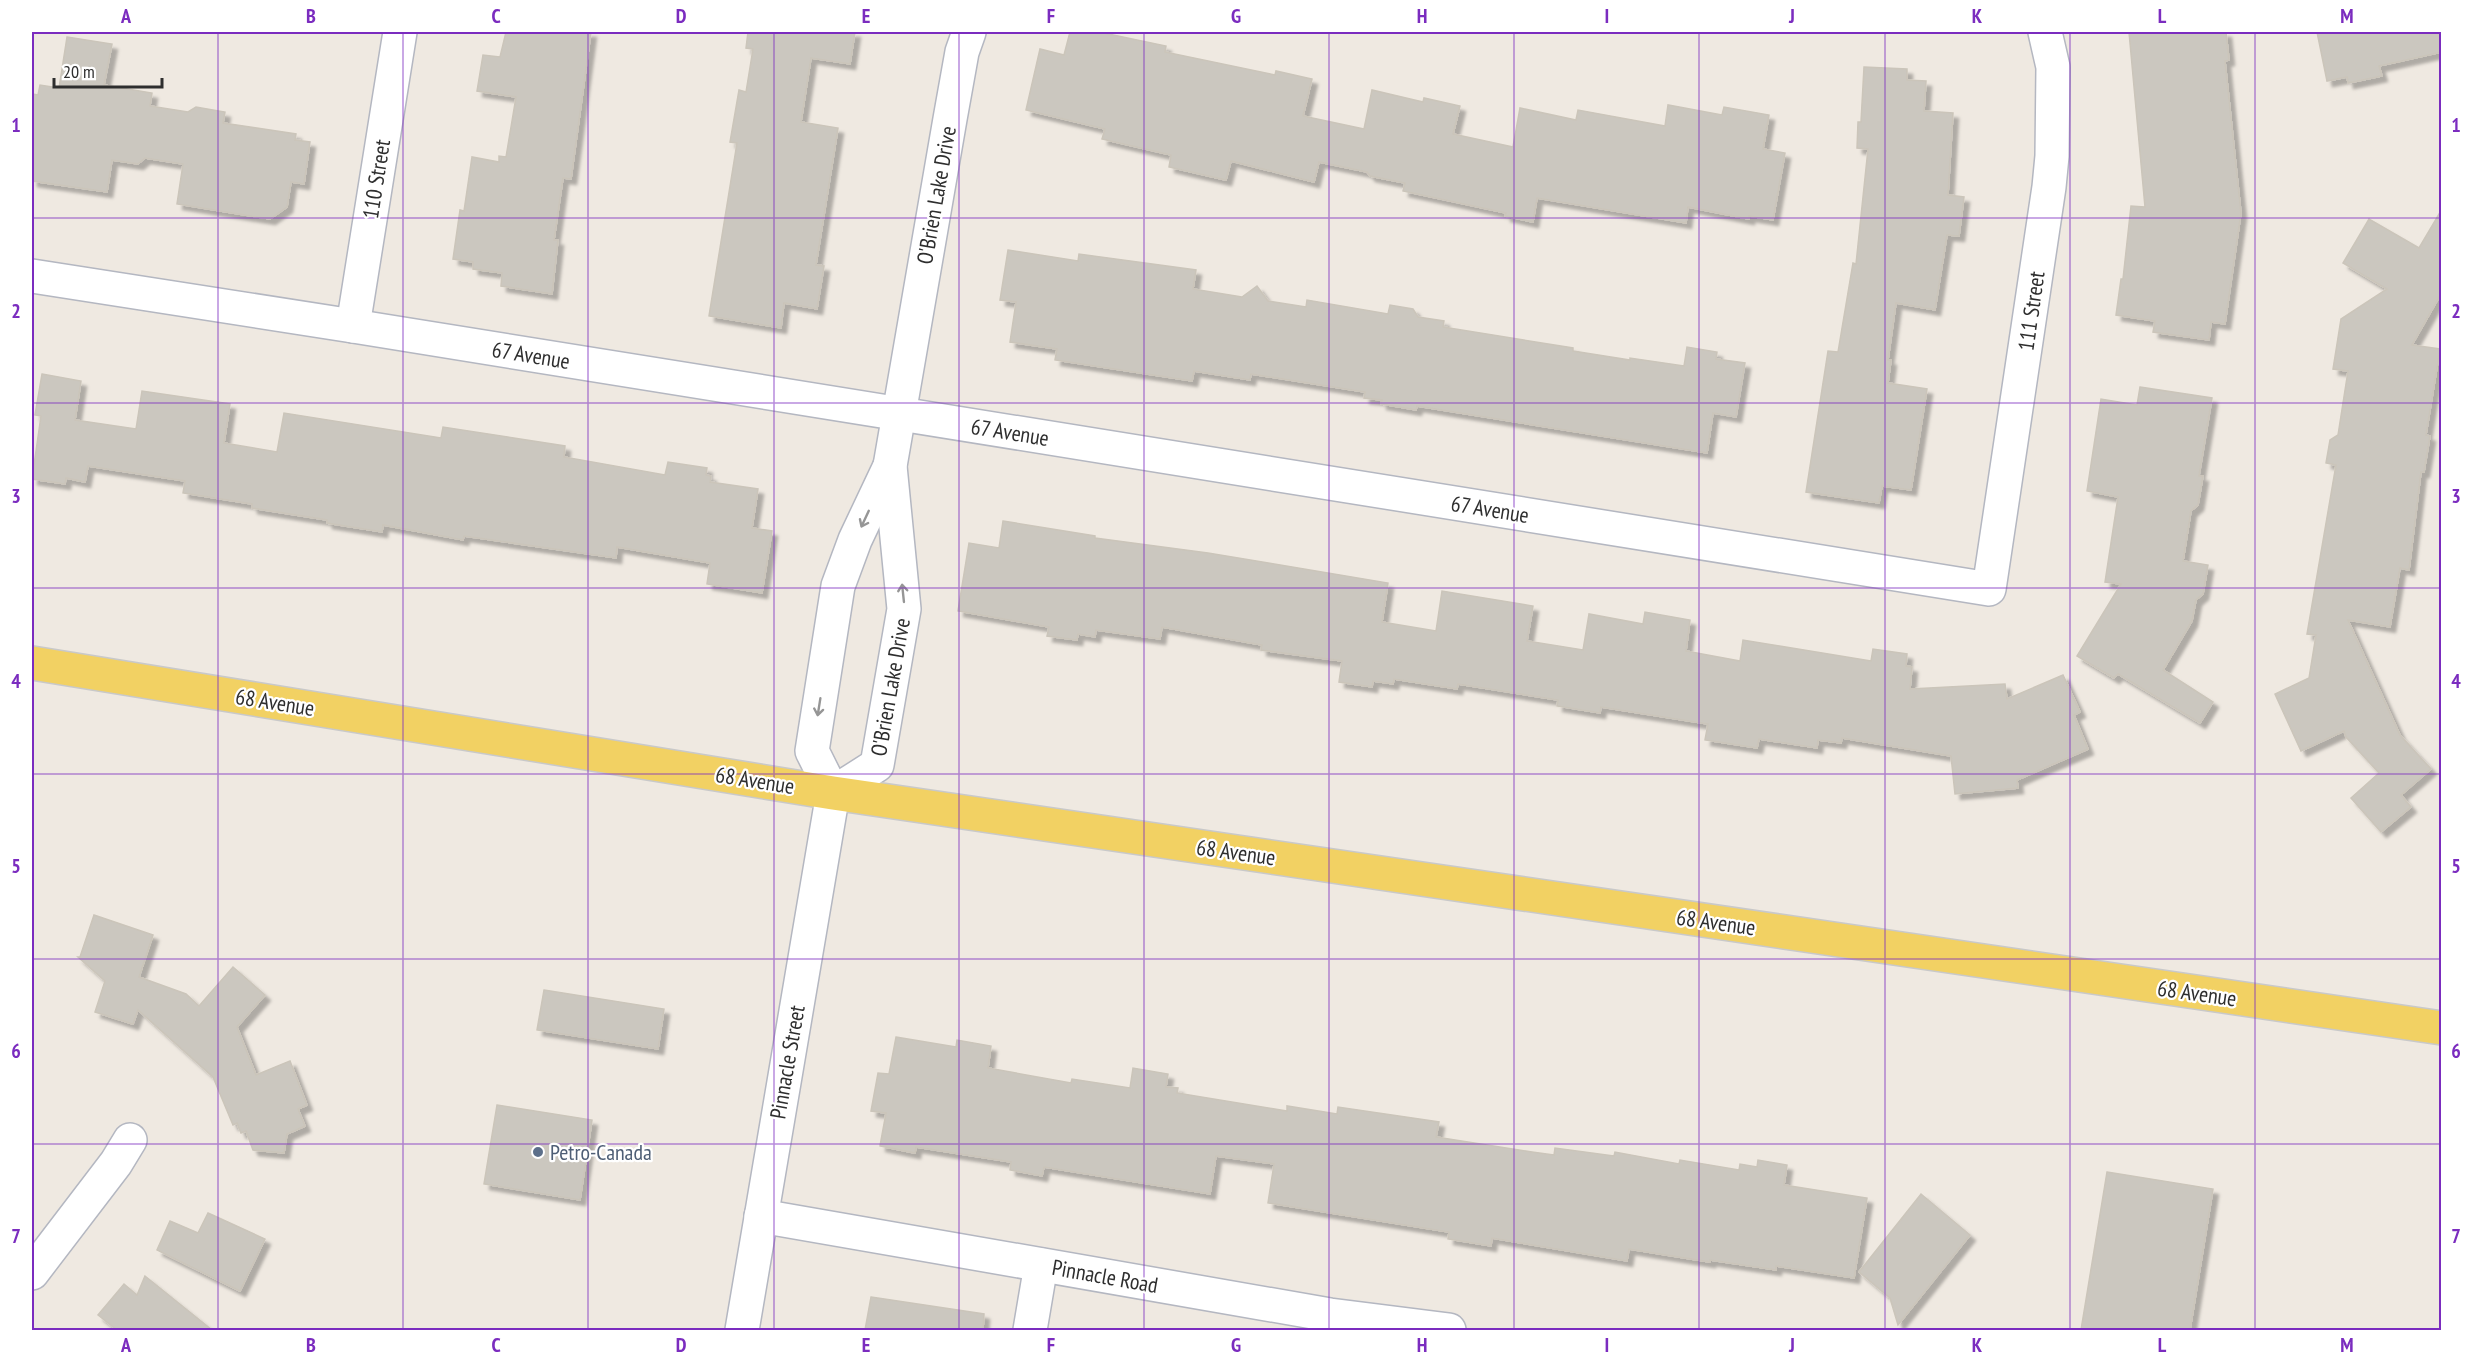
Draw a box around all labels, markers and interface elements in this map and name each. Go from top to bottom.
text: A [120,3,132,29]
text: B [306,3,316,29]
text: C [491,3,501,29]
text: D [676,3,687,29]
text: E [862,3,870,29]
text: F [1047,3,1055,29]
text: G [1231,3,1241,29]
text: H [1417,3,1427,29]
text: I [1605,3,1609,29]
text: J [1788,3,1795,29]
text: K [1972,3,1983,29]
text: L [2158,3,2167,29]
text: M [2340,3,2354,29]
scale bar [54,51,162,89]
text: 20 m [63,60,95,83]
text: 1 [11,112,21,138]
text: 1 [2451,112,2461,138]
street label: O'Brien Lake Drive [910,124,962,266]
street label: 110 Street [356,137,396,221]
street label: 111 Street [2012,269,2050,353]
text: 2 [11,298,21,324]
text: 2 [2451,298,2461,324]
street label: 67 Avenue [490,335,572,375]
street label: 67 Avenue [969,412,1051,452]
text: 3 [11,483,21,509]
text: 3 [2451,483,2461,509]
street label: 67 Avenue [1449,489,1531,529]
one-way arrow [859,509,871,527]
one-way arrow [897,584,908,604]
street label: O'Brien Lake Drive [864,616,916,758]
text: 4 [11,668,21,694]
text: 4 [2451,668,2461,694]
street label: 68 Avenue [234,682,316,722]
one-way arrow [814,696,825,716]
street label: 68 Avenue [714,760,796,800]
street label: 68 Avenue [1195,833,1277,871]
text: 5 [11,853,21,879]
text: 5 [2451,853,2461,879]
street label: 68 Avenue [1675,903,1757,941]
street label: 68 Avenue [2156,974,2238,1012]
street label: Pinnacle Street [763,1003,811,1121]
text: 6 [11,1038,21,1064]
text: 6 [2451,1038,2461,1064]
place label: Petro-Canada [550,1138,652,1166]
marker: Petro-Canada [531,1145,545,1159]
text: 7 [11,1223,21,1249]
text: 7 [2451,1223,2461,1249]
street label: Pinnacle Road [1050,1253,1160,1299]
text: A [120,1332,132,1358]
text: B [306,1332,316,1358]
text: C [491,1332,501,1358]
text: D [676,1332,687,1358]
text: E [862,1332,870,1358]
text: F [1047,1332,1055,1358]
text: G [1231,1332,1241,1358]
text: H [1417,1332,1427,1358]
text: I [1605,1332,1609,1358]
text: J [1788,1332,1795,1358]
text: K [1972,1332,1983,1358]
text: L [2158,1332,2167,1358]
text: M [2340,1332,2354,1358]

